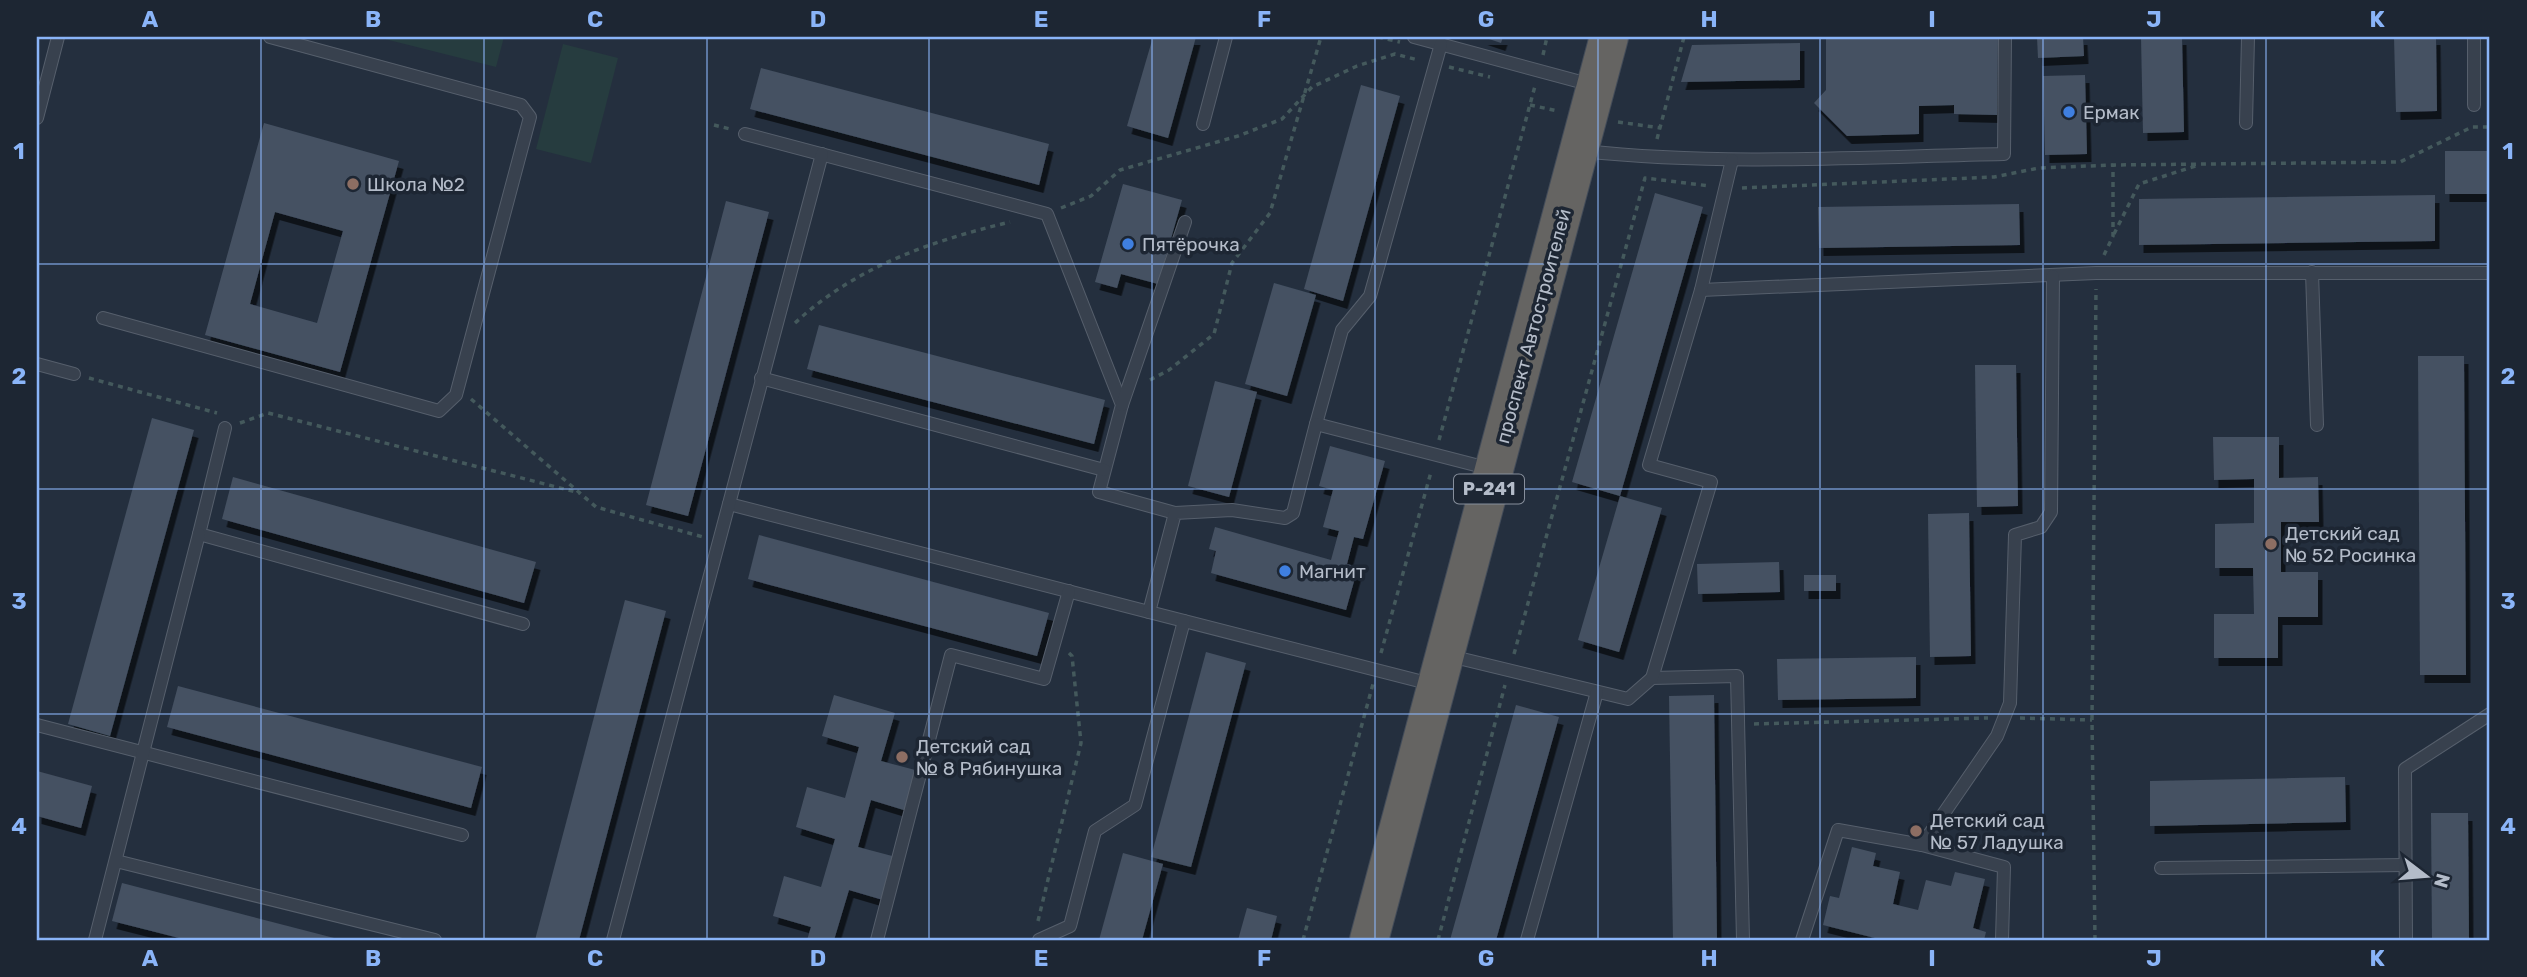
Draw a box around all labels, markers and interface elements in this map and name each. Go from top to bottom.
text: A [142,5,159,33]
text: B [365,5,381,33]
text: C [587,5,603,33]
text: D [810,5,826,33]
text: E [1034,5,1048,33]
text: F [1257,5,1271,33]
text: G [1478,5,1494,33]
text: H [1700,5,1718,33]
text: I [1928,5,1936,33]
text: J [2146,5,2162,33]
text: K [2369,5,2385,33]
place label: Ермак [2083,101,2139,124]
marker: Ермак [2061,104,2077,120]
text: 1 [13,137,25,165]
text: 1 [2502,137,2514,165]
place label: Школа №2 [367,173,465,196]
marker: Школа №2 [345,176,361,192]
street label: проспект Автостроителей [1491,206,1576,446]
place label: Пятёрочка [1142,233,1240,256]
marker: Пятёрочка [1120,236,1136,252]
text: 2 [12,362,26,390]
text: 2 [2501,362,2515,390]
road number: Р-241 [1454,475,1524,504]
place label: Детский сад № 52 Росинка [2285,522,2416,567]
marker: Детский сад № 52 Росинка [2263,536,2279,552]
place label: Магнит [1299,560,1366,583]
marker: Магнит [1277,563,1293,579]
text: 3 [11,587,27,615]
text: 3 [2500,587,2516,615]
place label: Детский сад № 8 Рябинушка [916,735,1062,780]
marker: Детский сад № 8 Рябинушка [894,749,910,765]
place label: Детский сад № 57 Ладушка [1930,809,2064,854]
text: 4 [11,812,27,840]
text: 4 [2500,812,2516,840]
marker: Детский сад № 57 Ладушка [1908,823,1924,839]
north arrow [2390,841,2460,911]
text: N [2429,871,2455,890]
text: A [142,944,159,972]
text: B [365,944,381,972]
text: C [587,944,603,972]
text: D [810,944,826,972]
text: E [1034,944,1048,972]
text: F [1257,944,1271,972]
text: G [1478,944,1494,972]
text: H [1700,944,1718,972]
text: I [1928,944,1936,972]
text: J [2146,944,2162,972]
text: K [2369,944,2385,972]

